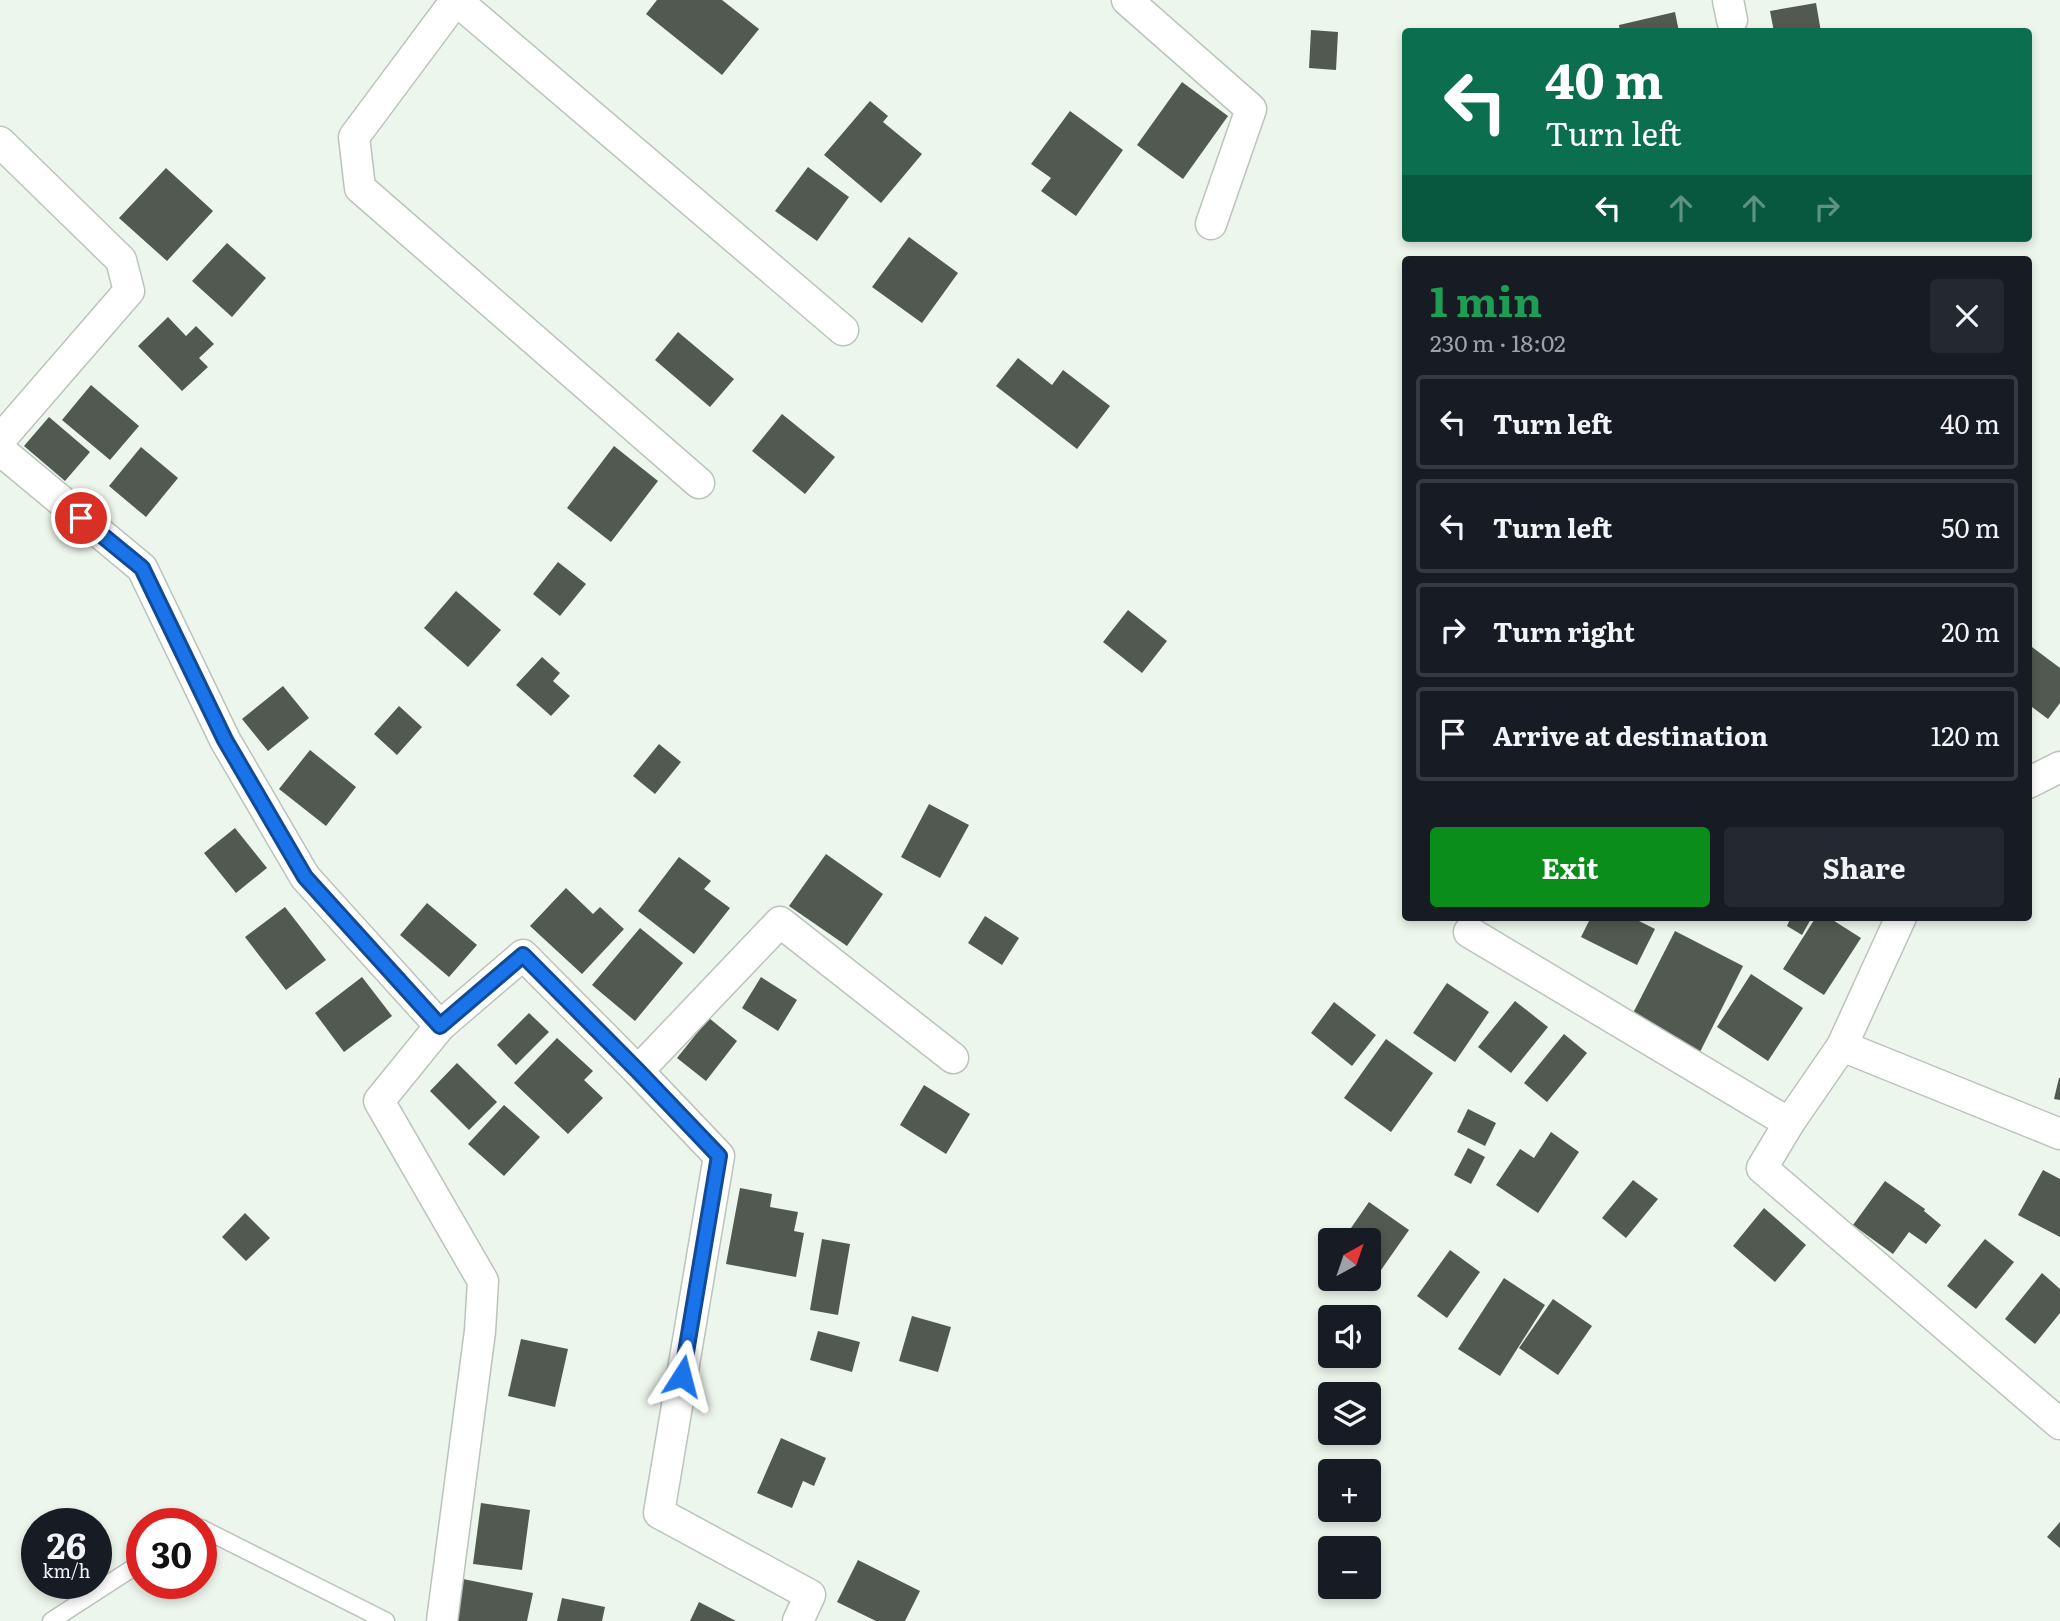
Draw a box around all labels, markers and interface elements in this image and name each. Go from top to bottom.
text: 40 m [1545,41,1663,114]
icon: left [1430,56,1521,147]
text: Turn left [1545,108,1682,156]
icon: left [1589,189,1627,227]
icon: ahead [1662,189,1700,227]
icon: ahead [1735,189,1773,227]
icon: right [1808,189,1846,227]
text: 1 min [1430,268,1542,330]
button: close [1930,279,2004,353]
text: 230 m · 18:02 [1430,325,1566,359]
icon: left [1434,403,1472,441]
text: Turn left [1493,403,1612,442]
text: 40 m [1940,403,2000,442]
pin [51,488,111,548]
icon: arrive [62,499,100,537]
icon: left [1434,507,1472,545]
text: Turn left [1493,507,1612,546]
text: 50 m [1941,507,2000,546]
icon: right [1434,611,1472,649]
text: Turn right [1493,611,1635,650]
text: 20 m [1941,611,2000,650]
icon: arrive [1434,715,1472,753]
text: Arrive at destination [1493,715,1768,754]
text: 120 m [1931,715,2000,754]
button: Exit [1430,827,1710,907]
button: Share [1724,827,2004,907]
north arrow [1318,1228,1381,1292]
map controls [1318,1228,1381,1599]
button: sound [1318,1305,1381,1368]
position arrow [645,1339,719,1413]
button: layers [1318,1382,1381,1445]
button: + [1318,1459,1381,1522]
speed limit sign: 30 [126,1508,217,1599]
text: 26 [47,1518,86,1570]
button: − [1318,1536,1381,1599]
text: km/h [43,1557,90,1584]

